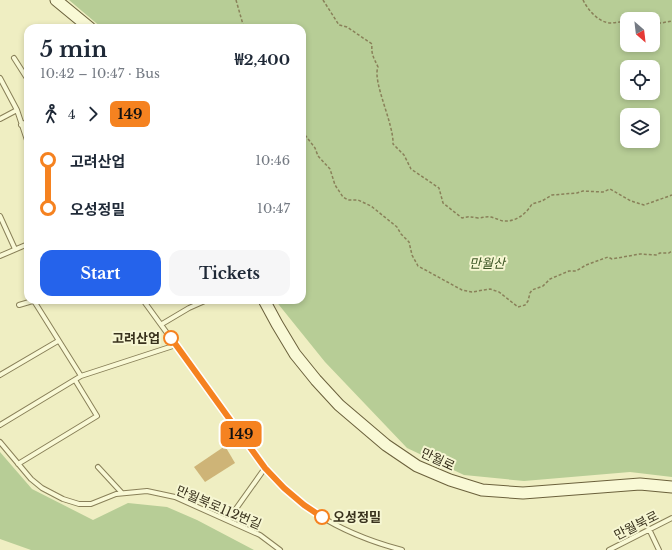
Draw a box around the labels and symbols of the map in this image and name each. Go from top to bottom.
north arrow [620,12,660,52]
park label: 만월산 [469,255,507,272]
place label: 고려산업 [112,330,160,347]
marker: 고려산업 [163,330,179,346]
line badge: 149 [218,421,264,447]
street label: 만월로 [418,444,458,475]
street label: 만월북로112번길 [173,482,264,533]
street label: 만월북로 [611,507,661,544]
marker: 오성정밀 [314,509,330,525]
place label: 오성정밀 [333,509,381,526]

